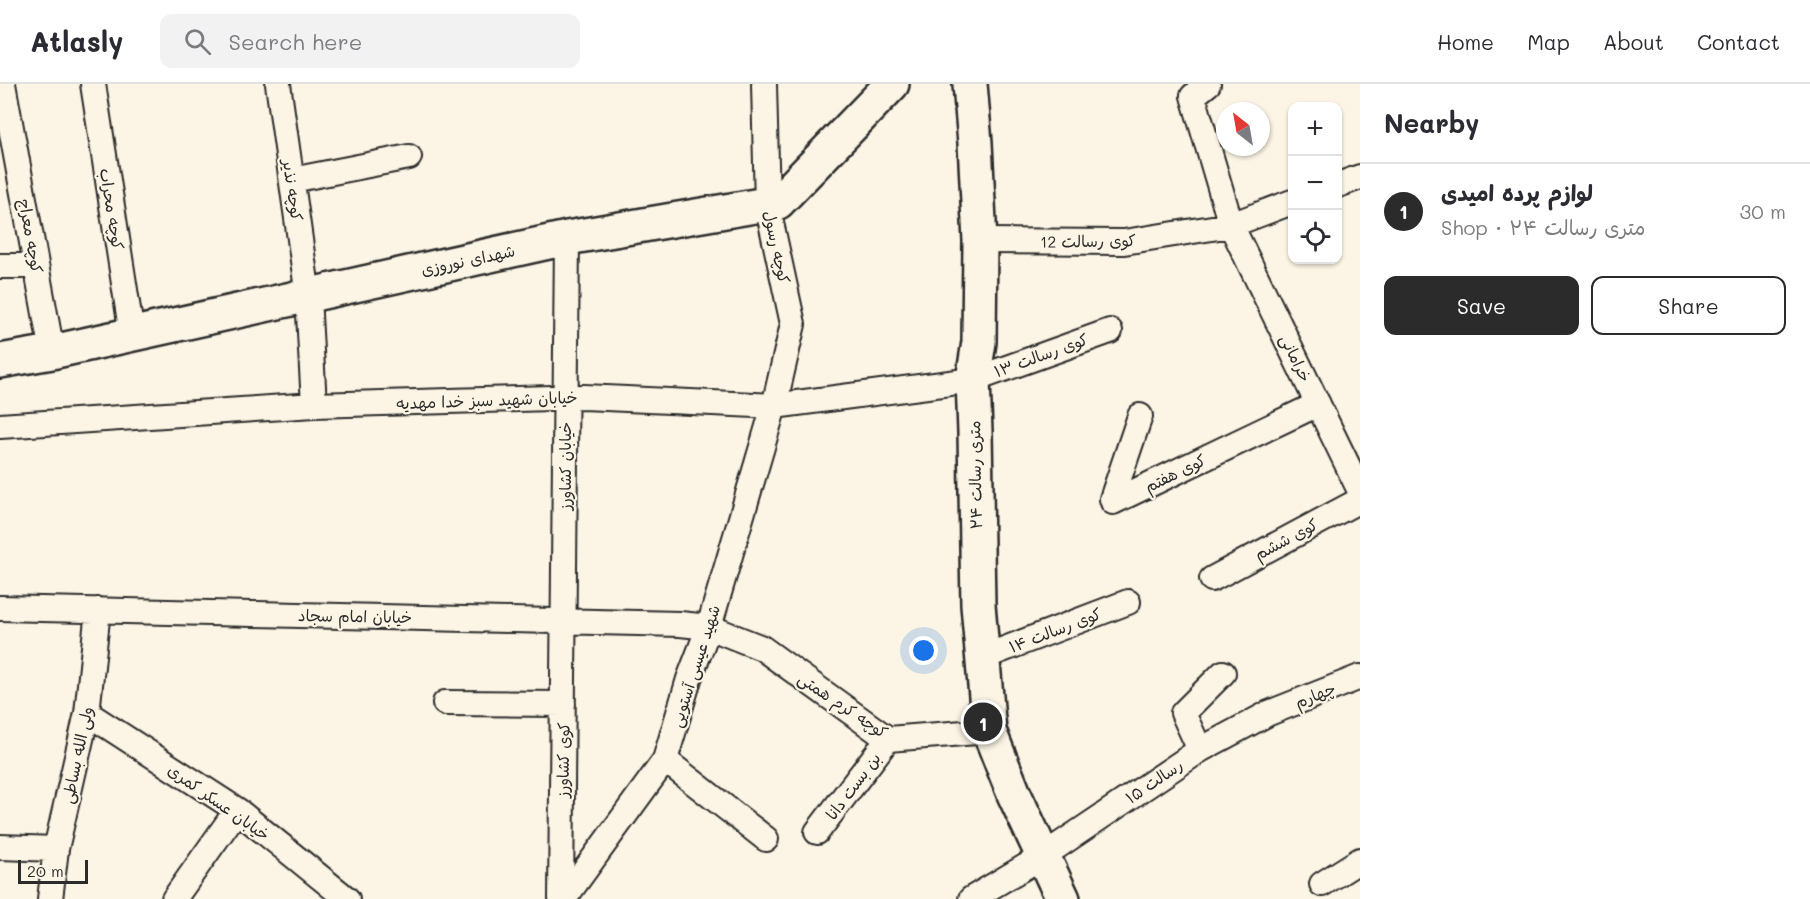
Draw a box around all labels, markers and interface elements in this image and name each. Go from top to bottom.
search box [160,14,580,68]
text: Atlasly [30,23,124,59]
icon: search [181,25,214,58]
text: Search here [229,27,362,56]
text: Home [1437,28,1494,55]
text: Map [1527,28,1570,55]
text: About [1603,28,1664,55]
text: Contact [1697,28,1780,55]
north arrow [1216,102,1270,156]
map controls [1288,102,1342,264]
button: + [1288,102,1342,156]
text: Nearby [1384,106,1479,140]
street label: کوچه نذیر [278,156,308,222]
button: − [1288,156,1342,210]
street label: کوچه محراب [95,167,129,252]
text: لوازم پرده امیدی [1441,178,1593,207]
street label: کوچه معراج [14,197,48,275]
text: 1 [1399,198,1408,224]
text: 30 m [1740,198,1786,224]
street label: کوچه رسول [759,209,795,286]
button: locate [1288,210,1342,264]
text: Shop · ۲۴ متری رسالت [1441,214,1645,240]
street label: کوی رسالت 12 [1040,229,1136,253]
street label: شهدای نوروزی [419,239,517,281]
button: Save [1384,276,1579,335]
button: Share [1591,276,1786,335]
street label: کوی رسالت ۱۳ [991,328,1091,382]
street label: خرامانی [1275,331,1317,385]
street label: خیابان شهید سبز خدا مهدیه [396,386,578,413]
street label: ۲۴ متری رسالت [963,420,986,530]
street label: خیابان کشاورز [554,422,575,512]
street label: کوی هفتم [1141,449,1210,499]
street label: کوی ششم [1250,513,1323,567]
street label: شهید عیسی آستویی [665,602,725,730]
street label: کوی رسالت ۱۴ [1006,602,1104,658]
street label: خیابان امام سجاد [298,604,412,630]
your location [909,636,938,665]
street label: کوچه کرم همتی [793,667,892,745]
street label: چهارم [1291,677,1339,715]
pin: 1 [964,700,1002,744]
street label: ولی الله بساطی [56,704,98,806]
street label: کوی کشاورز [551,722,575,800]
street label: بن بست دانا [820,748,885,824]
street label: رسالت ۱۵ [1121,754,1187,807]
street label: خیابان عسکر کمری [164,759,274,844]
scale bar [18,857,88,884]
text: 20 m [27,860,64,881]

